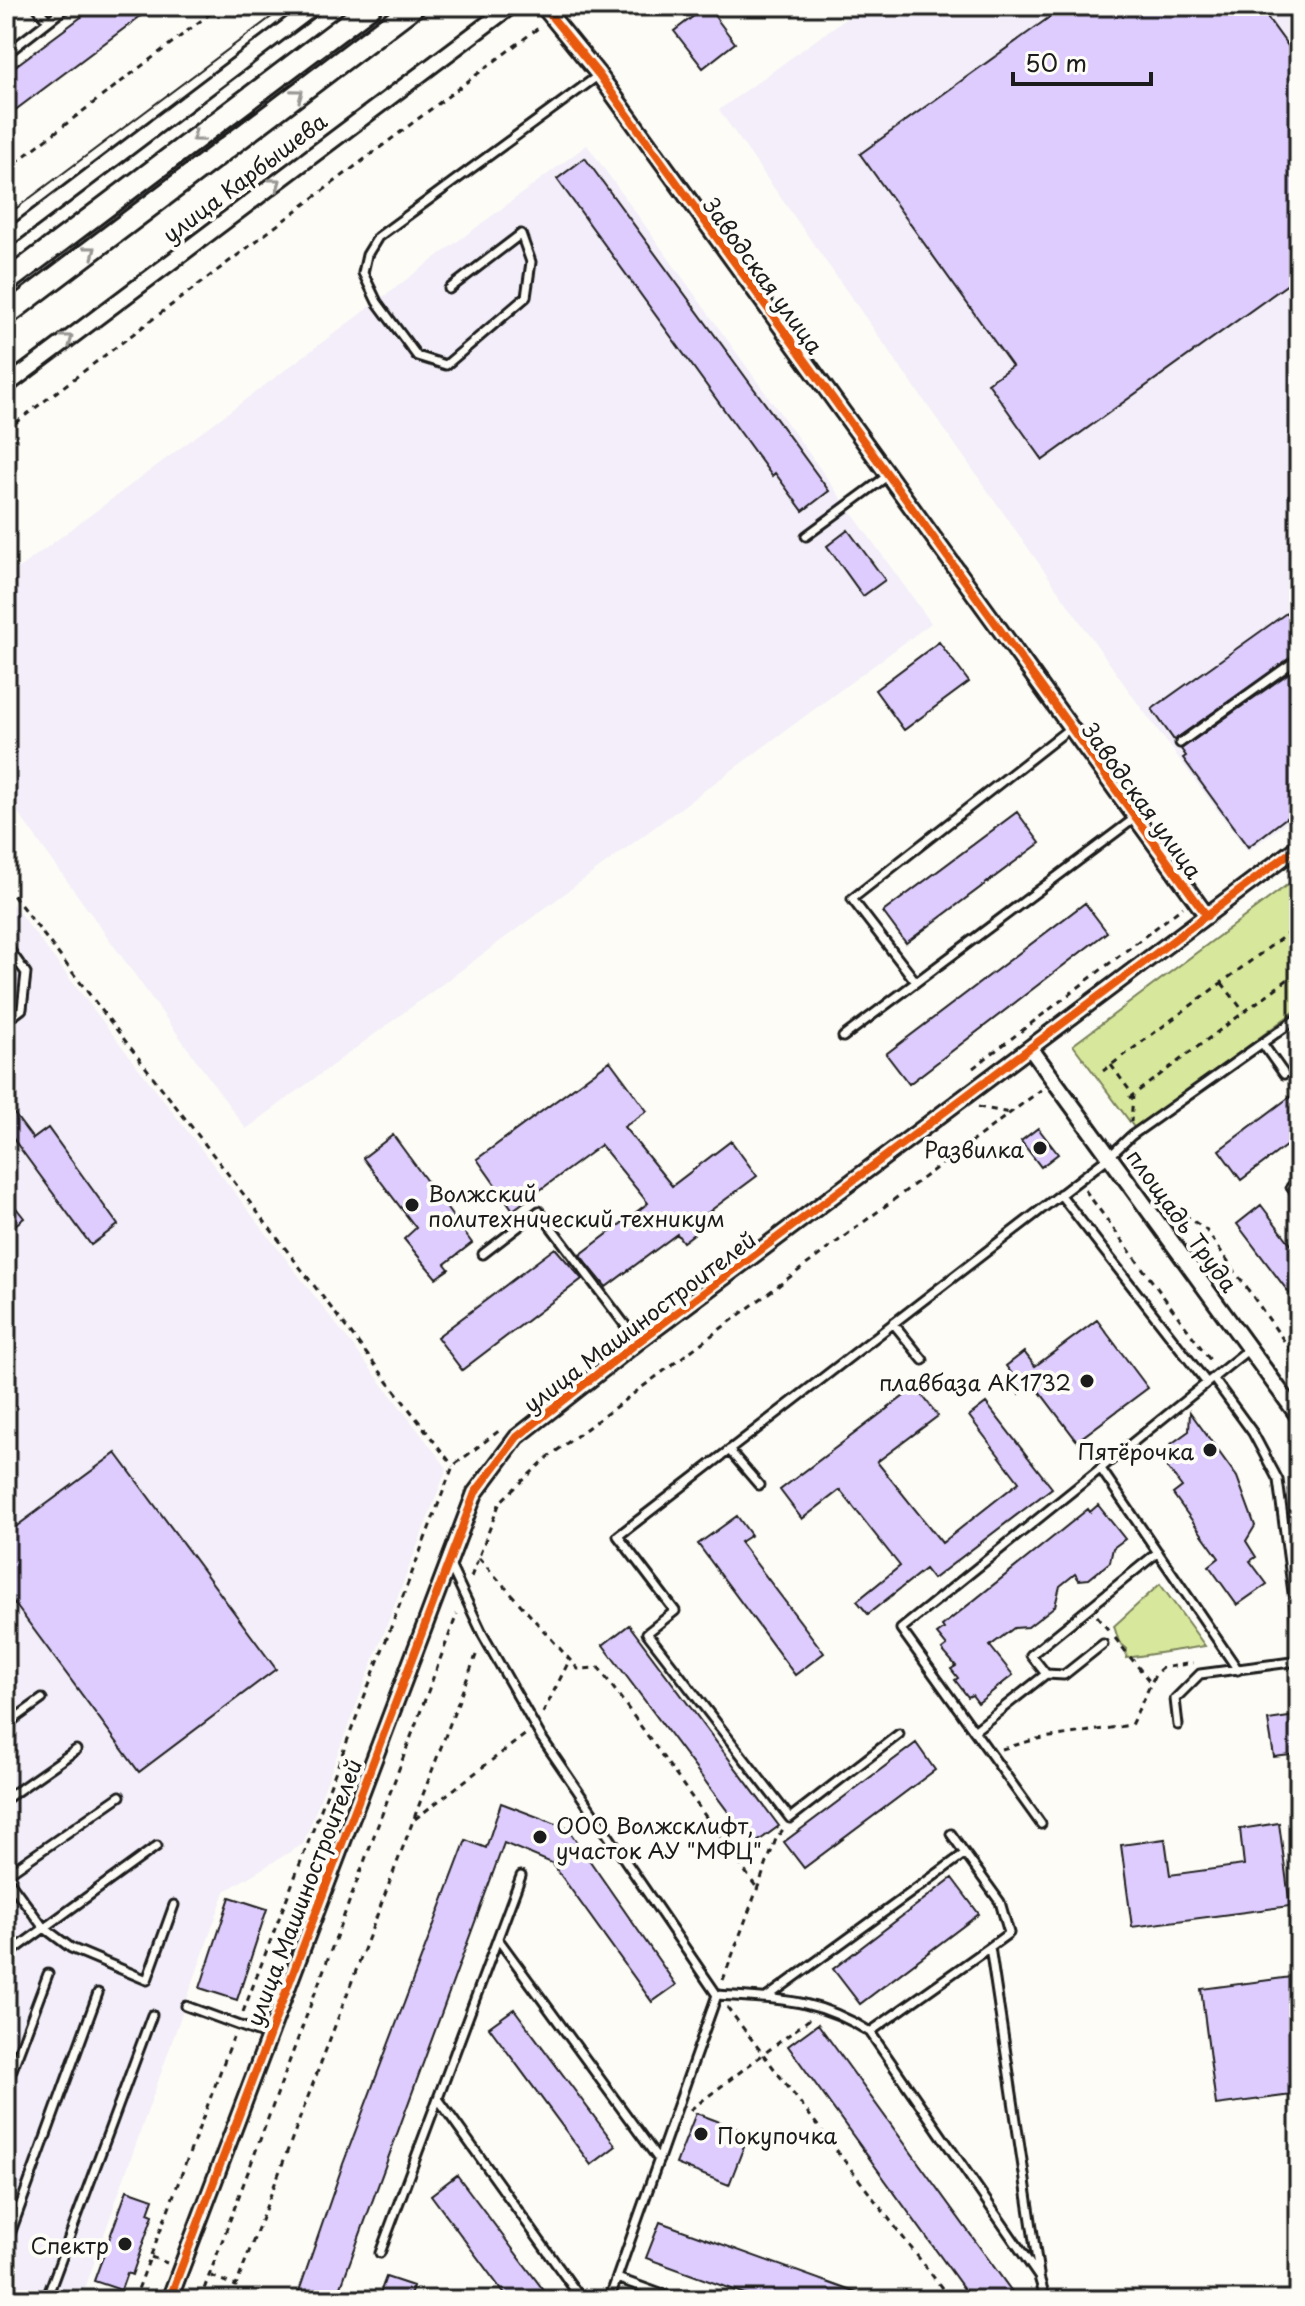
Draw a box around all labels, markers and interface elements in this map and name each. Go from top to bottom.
scale bar [1013,36,1151,86]
text: 50 m [1025,44,1087,80]
one-way arrow [289,89,304,104]
street label: улица Карбышева [155,104,333,250]
one-way arrow [192,128,206,142]
one-way arrow [267,178,282,192]
street label: Заводская улица [696,190,832,360]
one-way arrow [82,246,96,260]
one-way arrow [59,335,74,349]
street label: Заводская улица [1075,715,1211,885]
place label: Развилка [924,1132,1024,1165]
marker: Развилка [1031,1139,1049,1157]
street label: площадь Труда [1120,1142,1246,1299]
place label: Волжский политехнический техникум [428,1176,725,1234]
marker: Волжский политехнический техникум [403,1196,421,1214]
street label: улица Машиностроителей [516,1222,762,1420]
place label: плавбаза АК1732 [879,1365,1071,1398]
marker: плавбаза АК1732 [1078,1372,1096,1390]
place label: Пятёрочка [1078,1434,1194,1467]
marker: Пятёрочка [1201,1441,1219,1459]
street label: улица Машиностроителей [237,1754,369,2030]
place label: ООО Волжсклифт, участок АУ "МФЦ" [556,1808,762,1866]
marker: ООО Волжсклифт, участок АУ "МФЦ" [531,1828,549,1846]
place label: Покупочка [717,2118,837,2151]
marker: Покупочка [692,2125,710,2143]
place label: Спектр [30,2228,109,2261]
marker: Спектр [116,2235,134,2253]

